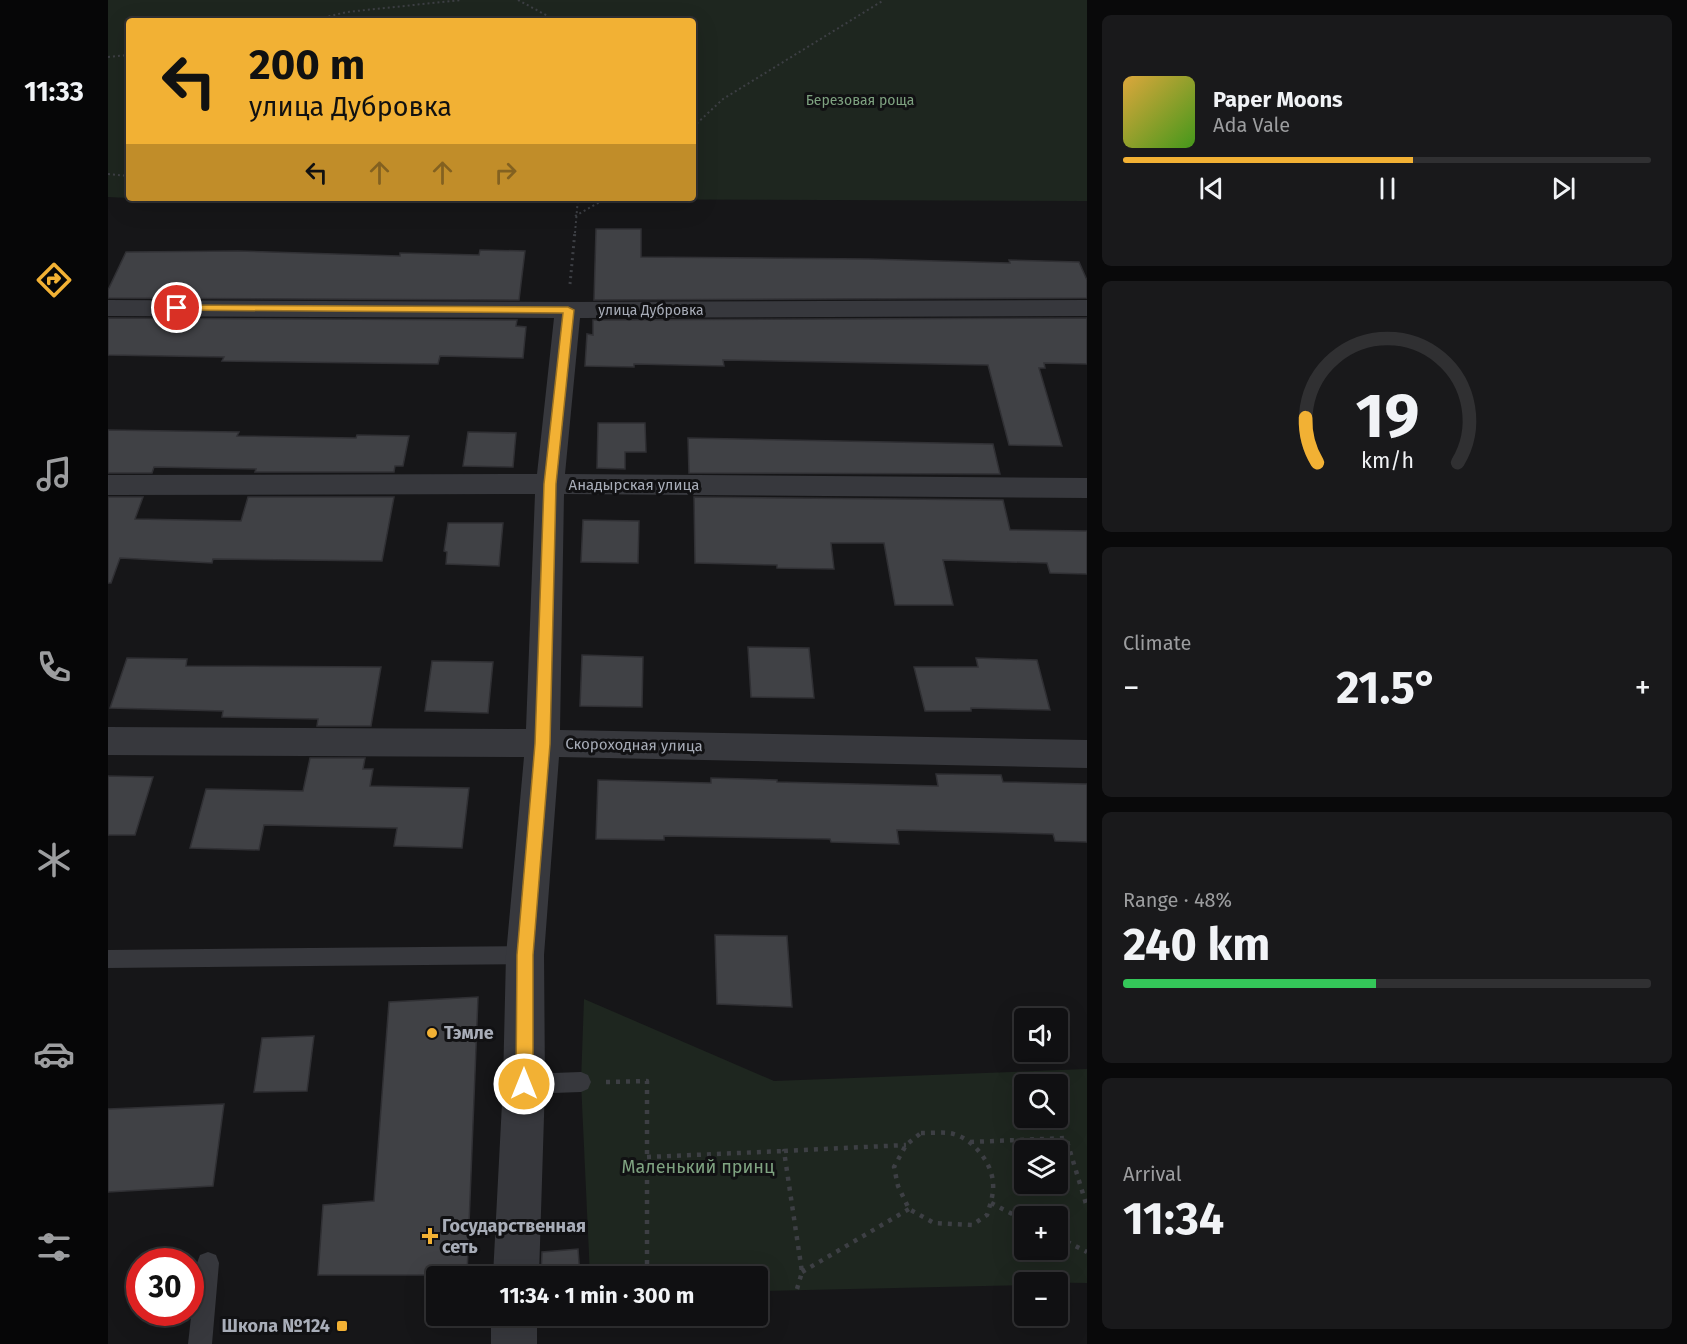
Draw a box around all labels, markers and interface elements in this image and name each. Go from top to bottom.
text: 200 m [249,40,365,90]
icon: left [150,42,228,120]
text: 11:33 [24,76,84,108]
text: Paper Moons [1213,86,1343,113]
text: улица Дубровка [249,91,452,123]
park label: Березовая роща [806,92,914,109]
text: Ada Vale [1213,113,1290,137]
icon: left [300,156,333,189]
icon: ahead [363,156,396,189]
icon: ahead [426,156,459,189]
icon: right [489,156,522,189]
icon: previous [1195,172,1228,205]
icon: pause [1371,172,1404,205]
icon: next [1547,172,1580,205]
icon: directions [33,259,75,301]
pin [151,282,202,333]
icon: arrive [160,291,193,324]
street label: улица Дубровка [598,302,704,319]
text: 19 [1355,379,1419,454]
text: km/h [1360,449,1414,475]
icon: music [33,453,75,495]
street label: Анадырская улица [569,476,699,494]
text: Climate [1123,631,1191,655]
icon: phone [33,646,75,688]
text: 21.5° [1336,661,1438,715]
text: − [1123,668,1140,708]
text: + [1635,668,1651,708]
street label: Скороходная улица [565,735,703,755]
icon: climate [33,839,75,881]
text: Range · 48% [1123,888,1232,912]
text: 240 km [1123,918,1270,972]
map controls [1014,1008,1068,1326]
button: sound [1014,1008,1068,1062]
place label: Тэмле [444,1022,494,1044]
marker: Тэмле [425,1026,439,1040]
icon: car [33,1033,75,1075]
position arrow [492,1052,556,1116]
button: search [1014,1074,1068,1128]
button: layers [1014,1140,1068,1194]
park label: Маленький принц [622,1156,775,1178]
text: Arrival [1123,1162,1182,1186]
text: 11:34 [1123,1192,1224,1246]
button: + [1014,1206,1068,1260]
place label: Государственная сеть [442,1215,586,1258]
icon: filters [33,1226,75,1268]
marker: Государственная сеть [423,1229,437,1243]
speed limit sign: 30 [126,1248,204,1326]
button: − [1014,1272,1068,1326]
text: 11:34 · 1 min · 300 m [500,1282,694,1309]
place label: Школа №124 [222,1315,330,1337]
marker: Школа №124 [335,1319,349,1333]

